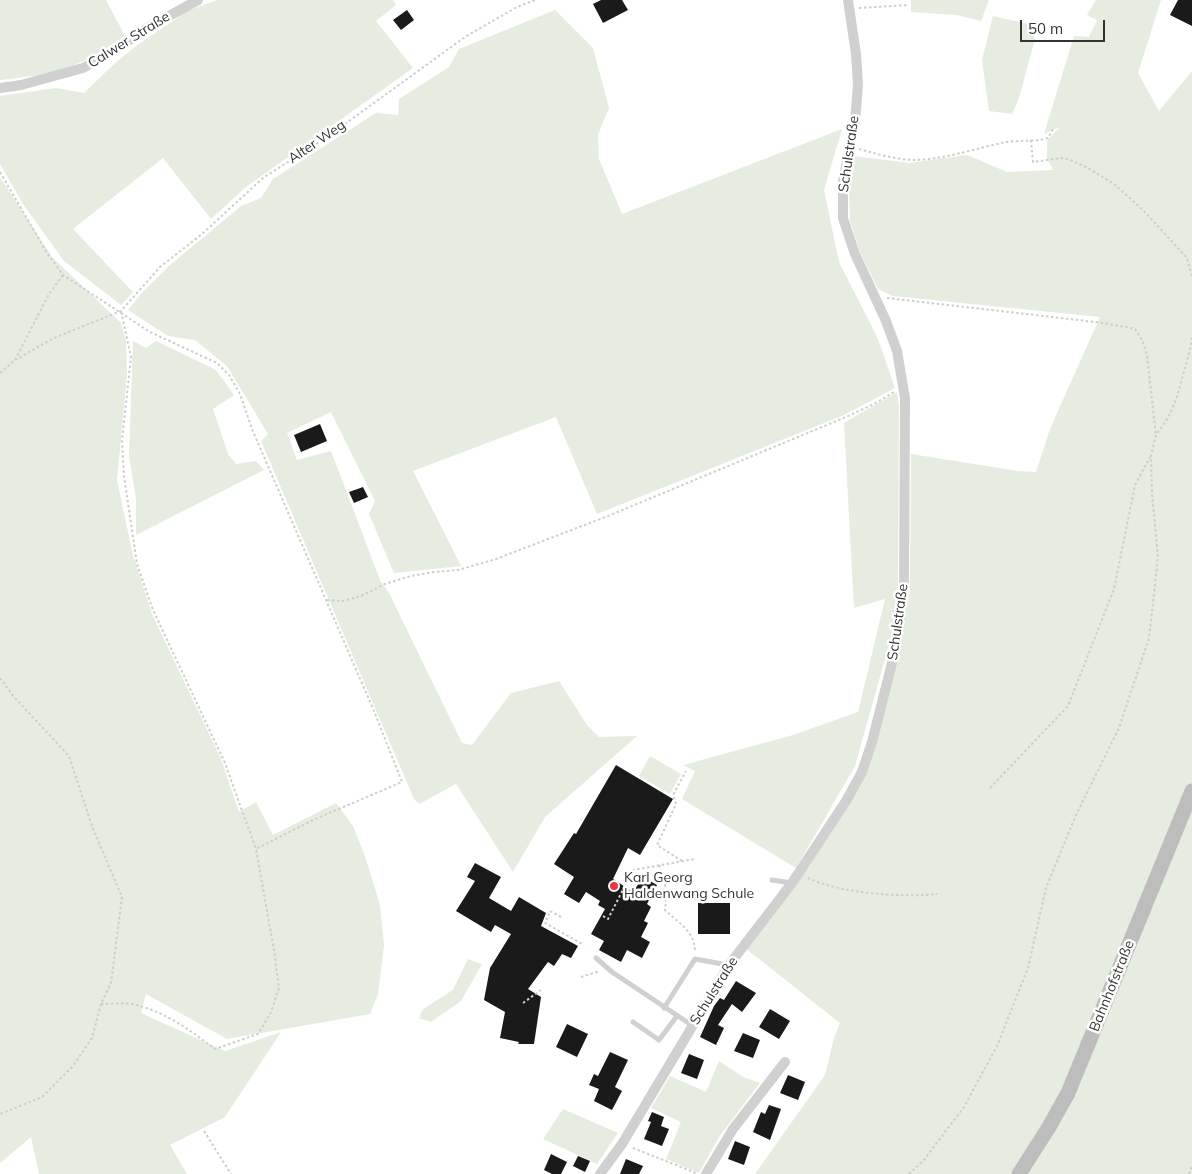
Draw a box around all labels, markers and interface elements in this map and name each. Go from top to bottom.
street label: Calwer Straße [85,8,173,72]
scale bar [1022,10,1107,42]
text: 50 m [1028,19,1063,38]
street label: Schulstraße [835,115,863,193]
street label: Alter Weg [285,117,349,167]
street label: Schulstraße [884,583,912,661]
place label: Karl Georg Haldenwang Schule [624,870,754,902]
marker: Karl Georg Haldenwang Schule [608,880,620,892]
street label: Bahnhofstraße [1086,938,1138,1034]
street label: Schulstraße [686,954,742,1028]

